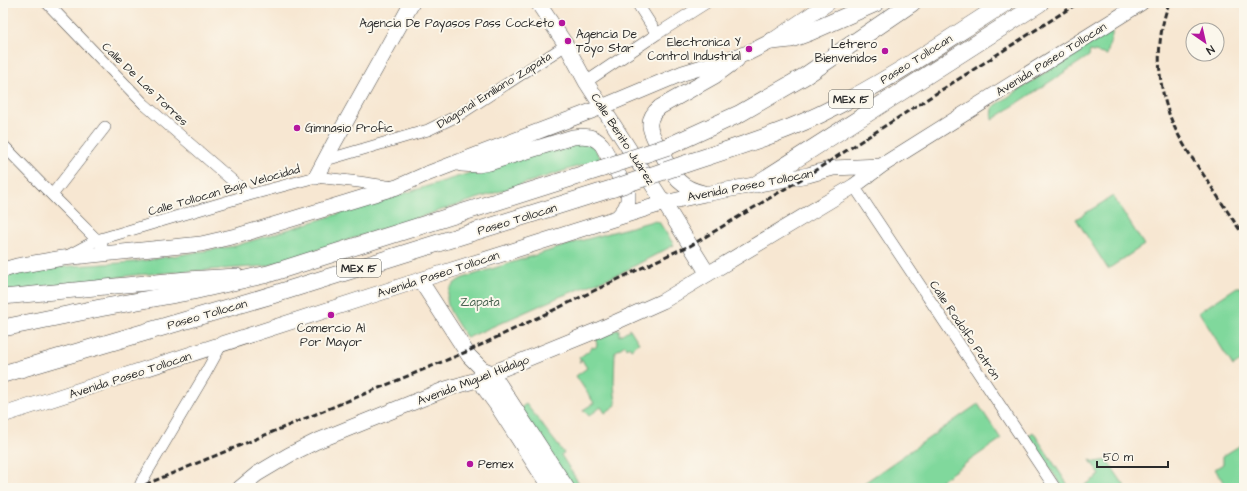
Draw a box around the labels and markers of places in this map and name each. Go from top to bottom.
place label: Agencia De Payasos Pass Cocketo [359,15,554,33]
marker: Agencia De Payasos Pass Cocketo [557,18,567,28]
place label: Agencia De Toyo Star [576,26,637,58]
place label: Electronica Y Control Industrial [647,34,742,65]
marker: Agencia De Toyo Star [563,36,573,46]
place label: Letrero Bienvenidos [815,36,877,67]
marker: Electronica Y Control Industrial [744,44,754,54]
marker: Letrero Bienvenidos [880,46,890,56]
place label: Gimnasio Profic [305,120,394,137]
marker: Gimnasio Profic [292,123,302,133]
marker: Comercio Al Por Mayor [326,310,336,320]
place label: Comercio Al Por Mayor [297,320,365,352]
place label: Pemex [478,456,514,473]
marker: Pemex [465,459,475,469]

